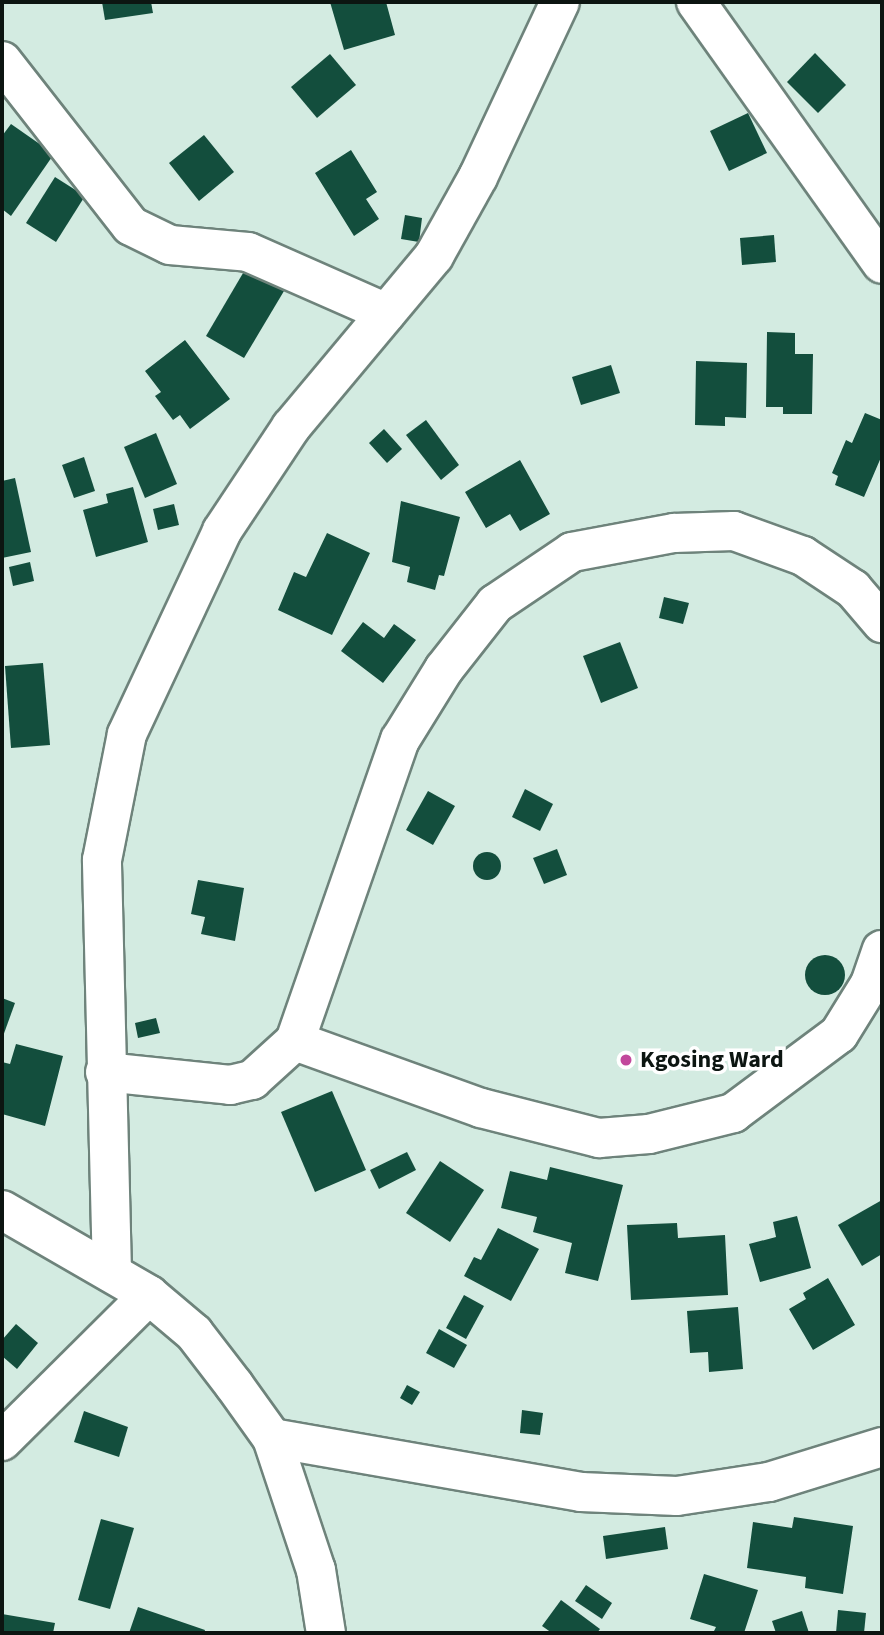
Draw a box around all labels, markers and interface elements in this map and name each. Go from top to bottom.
place label: Kgosing Ward [640,1046,784,1074]
marker: Kgosing Ward [618,1052,634,1068]

